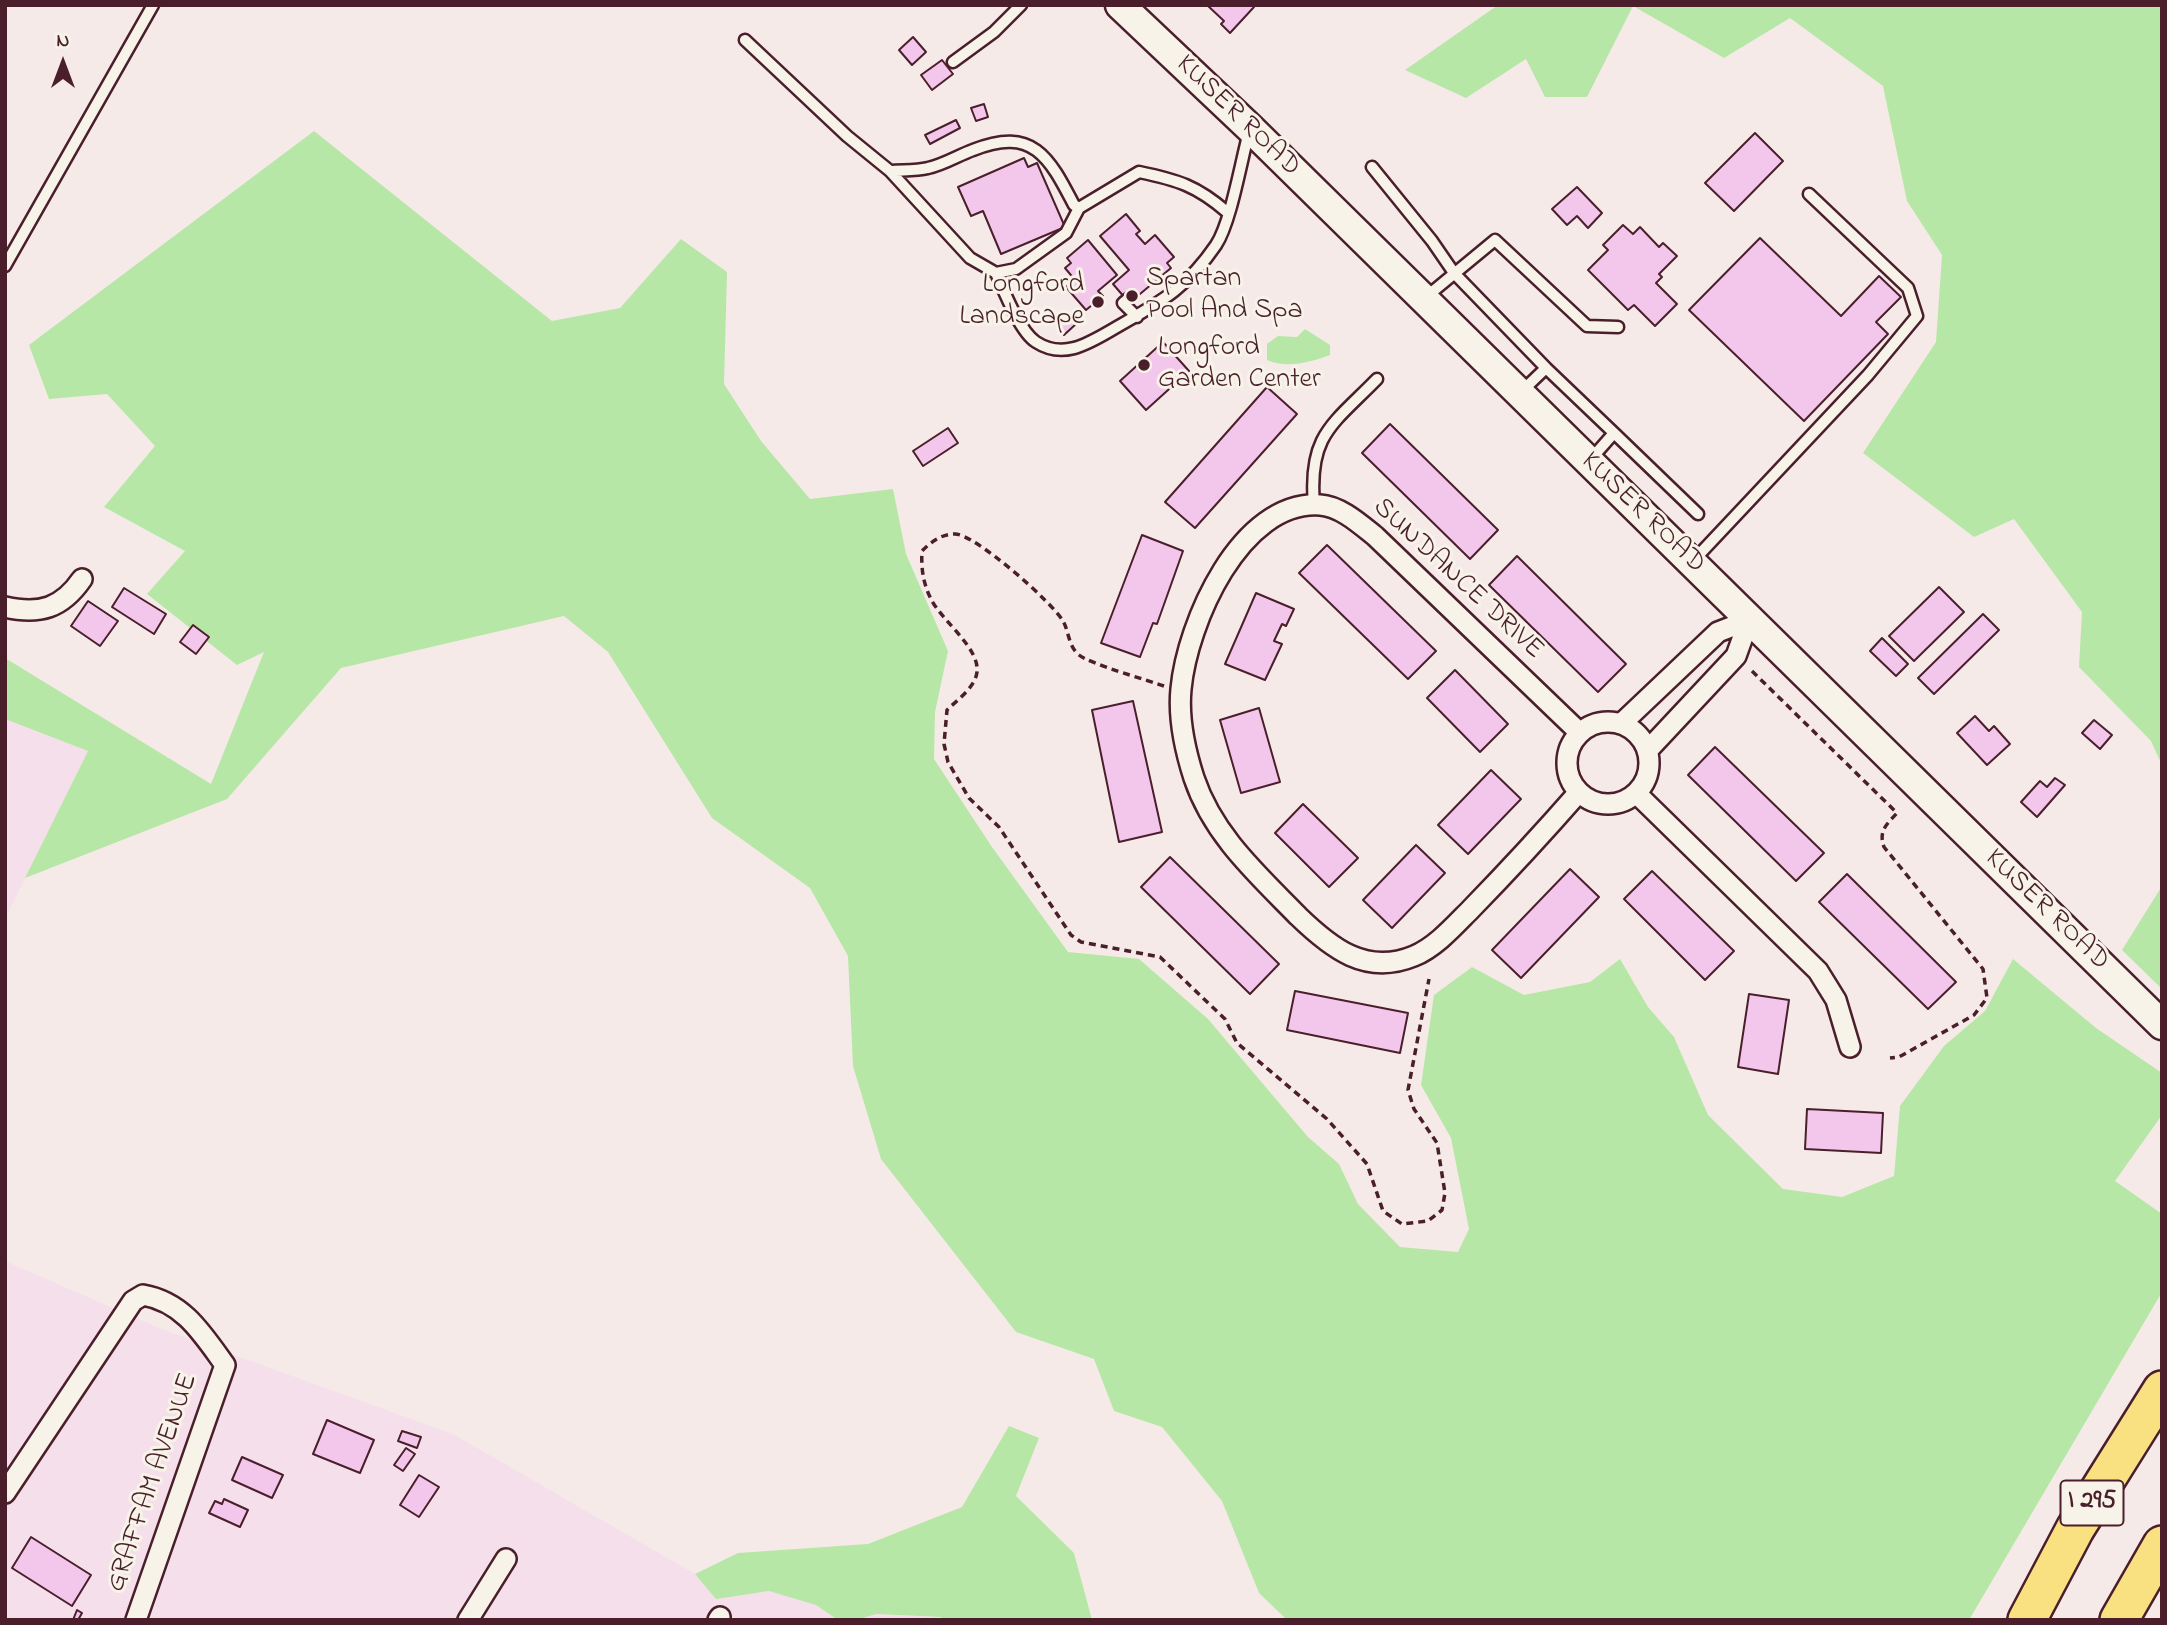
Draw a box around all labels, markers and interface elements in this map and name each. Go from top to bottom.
north arrow [28,28,98,98]
text: N [57,28,69,55]
street label: KUSER ROAD [1168,49,1306,185]
place label: Spartan Pool And Spa [1146,263,1303,329]
place label: Longford Landscape [959,269,1084,335]
marker: Spartan Pool And Spa [1124,288,1140,304]
marker: Longford Landscape [1090,294,1106,310]
place label: Longford Garden Center [1158,332,1321,398]
marker: Longford Garden Center [1136,357,1152,373]
street label: KUSER ROAD [1573,446,1711,582]
street label: SUNDANCE DRIVE [1364,492,1550,668]
street label: KUSER ROAD [1977,843,2115,979]
street label: GRAFFAM AVENUE [101,1369,207,1597]
road number: I 295 [2060,1480,2124,1526]

